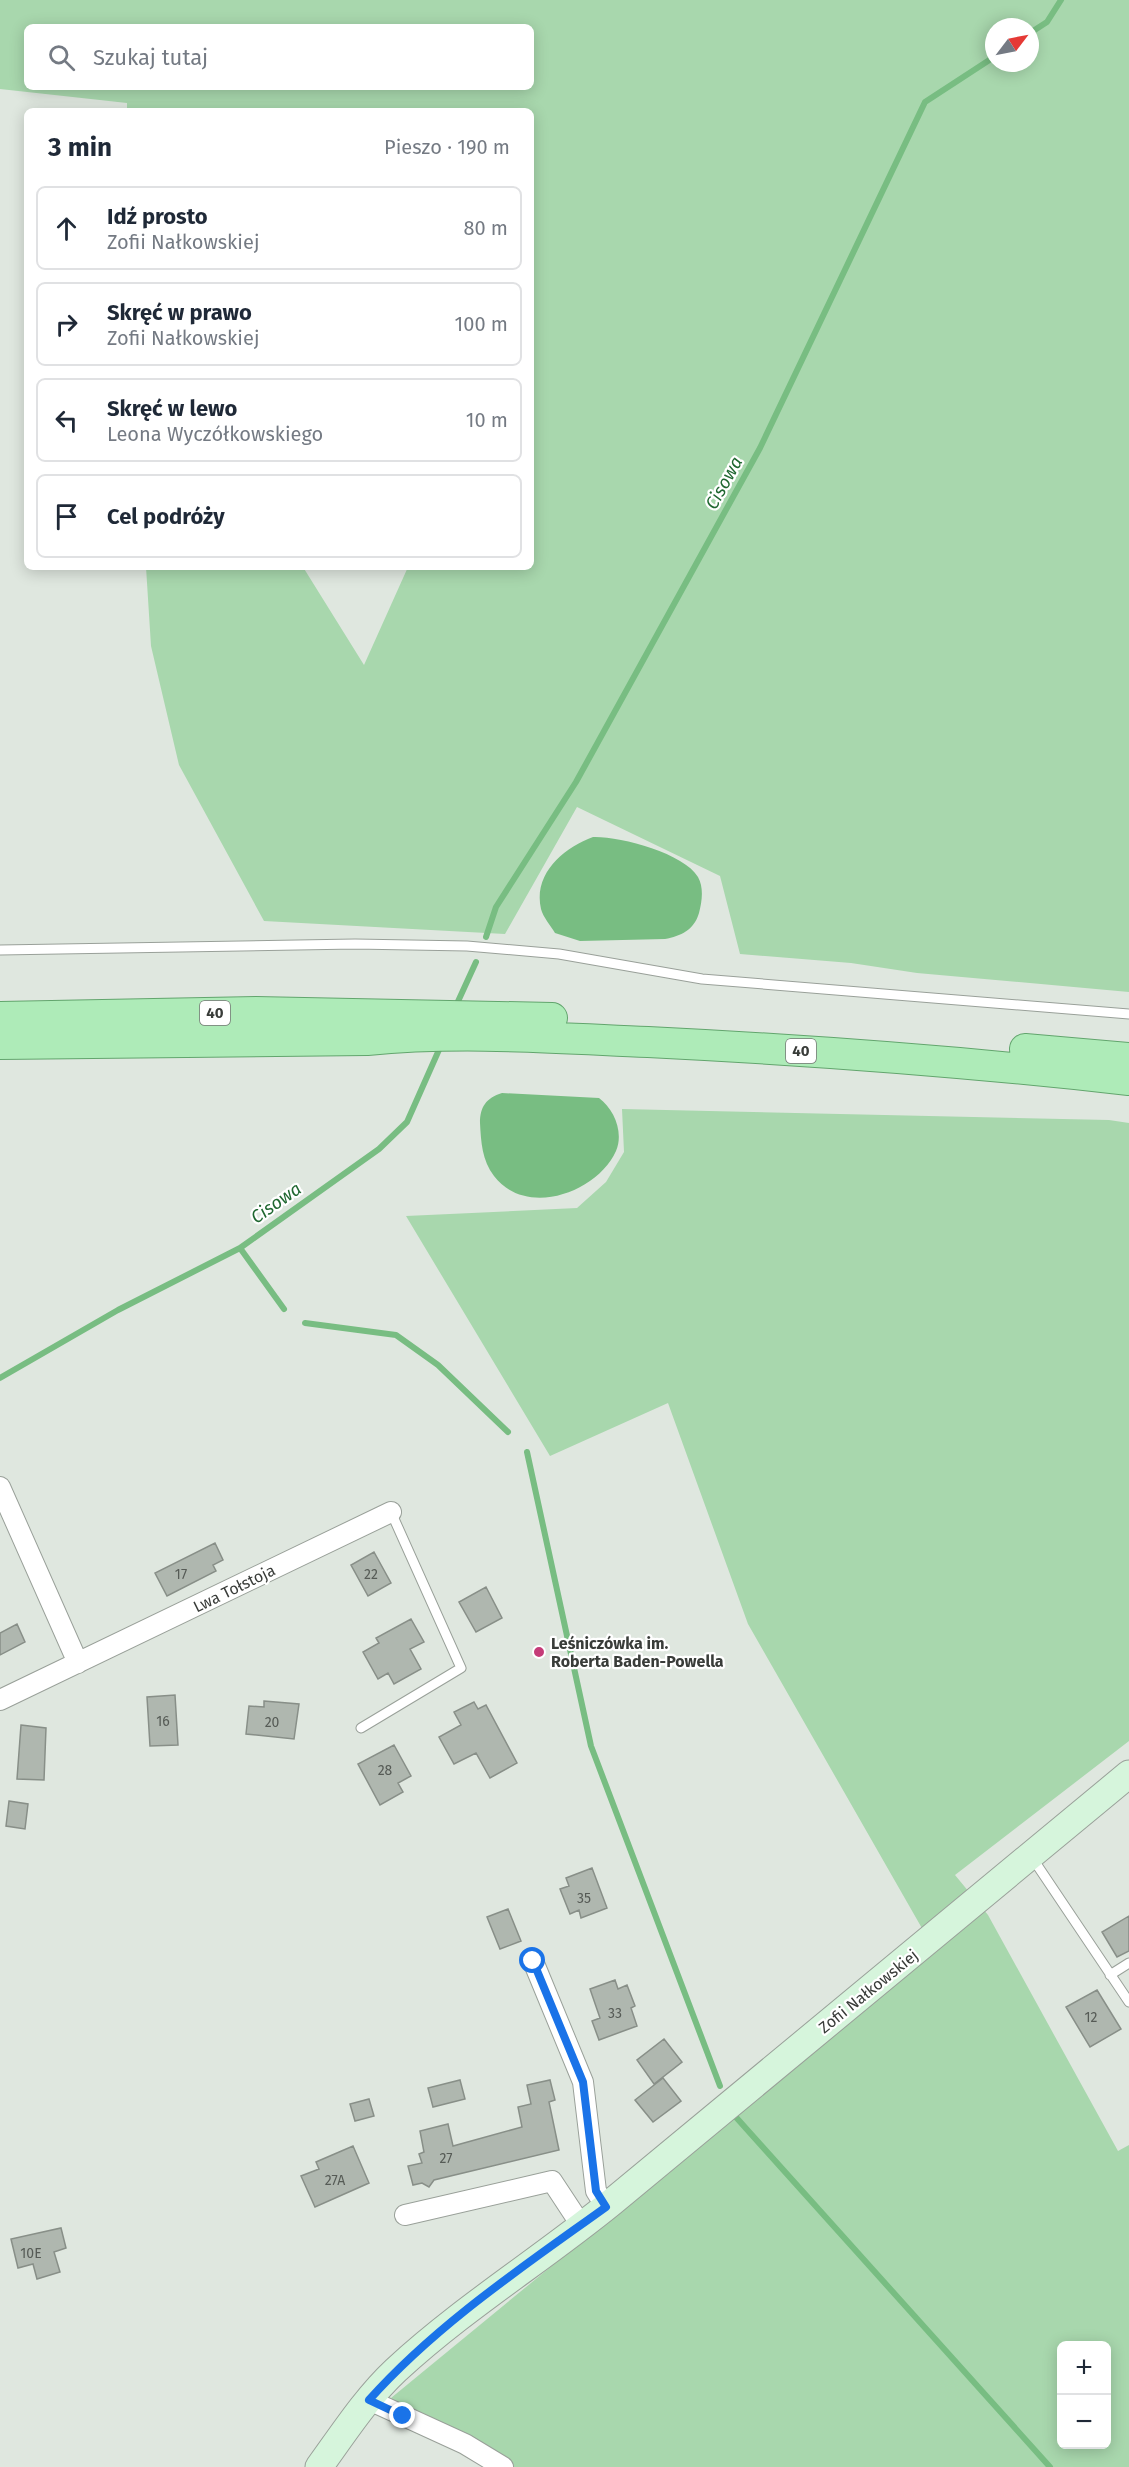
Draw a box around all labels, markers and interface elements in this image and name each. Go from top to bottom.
north arrow [985,18,1039,72]
search box [24,24,534,90]
icon: search [45,41,78,74]
text: Szukaj tutaj [93,44,208,71]
text: 3 min [48,132,112,163]
text: Pieszo · 190 m [384,135,510,159]
text: Idź prosto [107,203,208,230]
icon: ahead [50,212,83,245]
text: 80 m [463,216,508,240]
text: Zofii Nałkowskiej [107,230,260,254]
text: Skręć w prawo [107,299,252,326]
icon: right [50,308,83,341]
text: 100 m [455,312,508,336]
text: Zofii Nałkowskiej [107,326,260,350]
text: Skręć w lewo [107,395,237,422]
icon: left [50,404,83,437]
text: 10 m [466,408,508,432]
text: Leona Wyczółkowskiego [107,422,323,446]
water label: Cisowa [701,453,747,513]
icon: arrive [50,500,83,533]
text: Cel podróży [107,503,225,530]
road number: 40 [200,1001,230,1025]
road number: 40 [786,1039,816,1063]
water label: Cisowa [246,1178,306,1228]
street label: Lwa Tołstoja [190,1560,278,1616]
house number: 17 [175,1566,187,1583]
house number: 22 [364,1566,378,1583]
place label: Leśniczówka im. Roberta Baden-Powella [551,1634,724,1671]
marker: Leśniczówka im. Roberta Baden-Powella [532,1645,546,1659]
house number: 16 [156,1713,170,1730]
house number: 20 [265,1714,280,1731]
house number: 28 [378,1762,393,1779]
house number: 35 [577,1890,591,1907]
street label: Zofii Nałkowskiej [815,1946,922,2037]
route start [519,1947,545,1973]
house number: 33 [608,2005,622,2022]
house number: 12 [1085,2009,1098,2026]
house number: 27 [439,2150,453,2167]
house number: 27A [325,2172,345,2189]
house number: 10E [20,2245,42,2262]
map controls [1057,2341,1111,2449]
button: + [1057,2341,1111,2395]
button: − [1057,2395,1111,2449]
route end [389,2402,415,2428]

